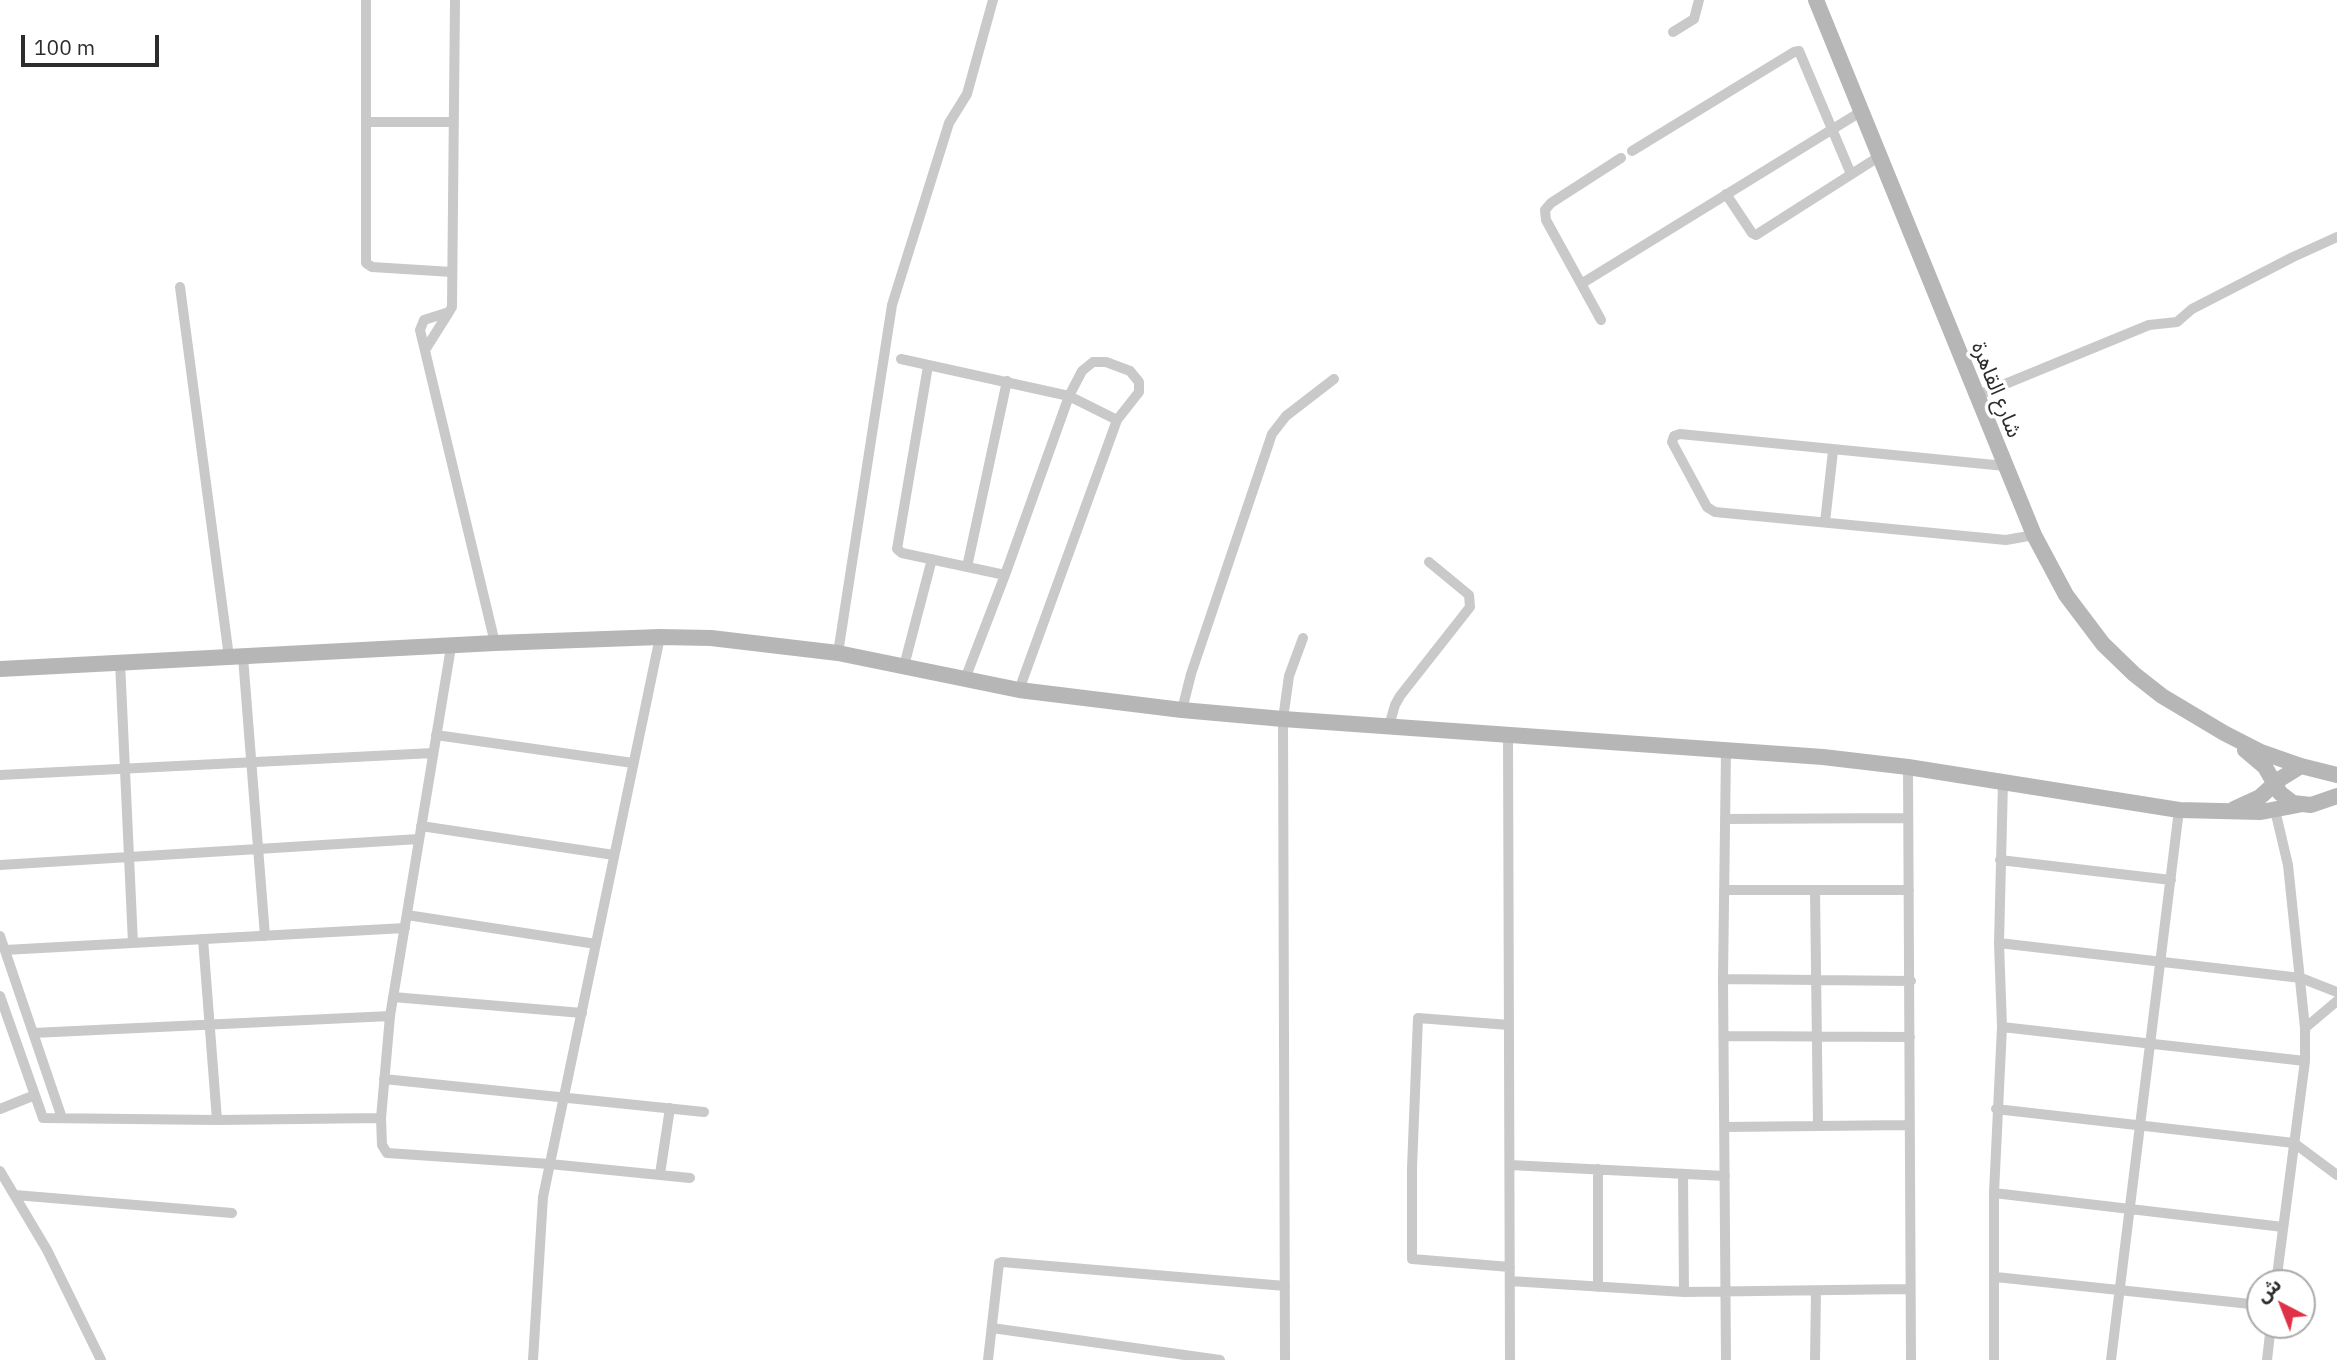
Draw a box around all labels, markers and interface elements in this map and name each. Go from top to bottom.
scale bar [24,21,163,65]
text: 100 m [34,33,95,61]
street label: شارع القاهرة [1965,339,2027,441]
north arrow [2246,1269,2316,1339]
text: ش [2251,1272,2286,1308]

